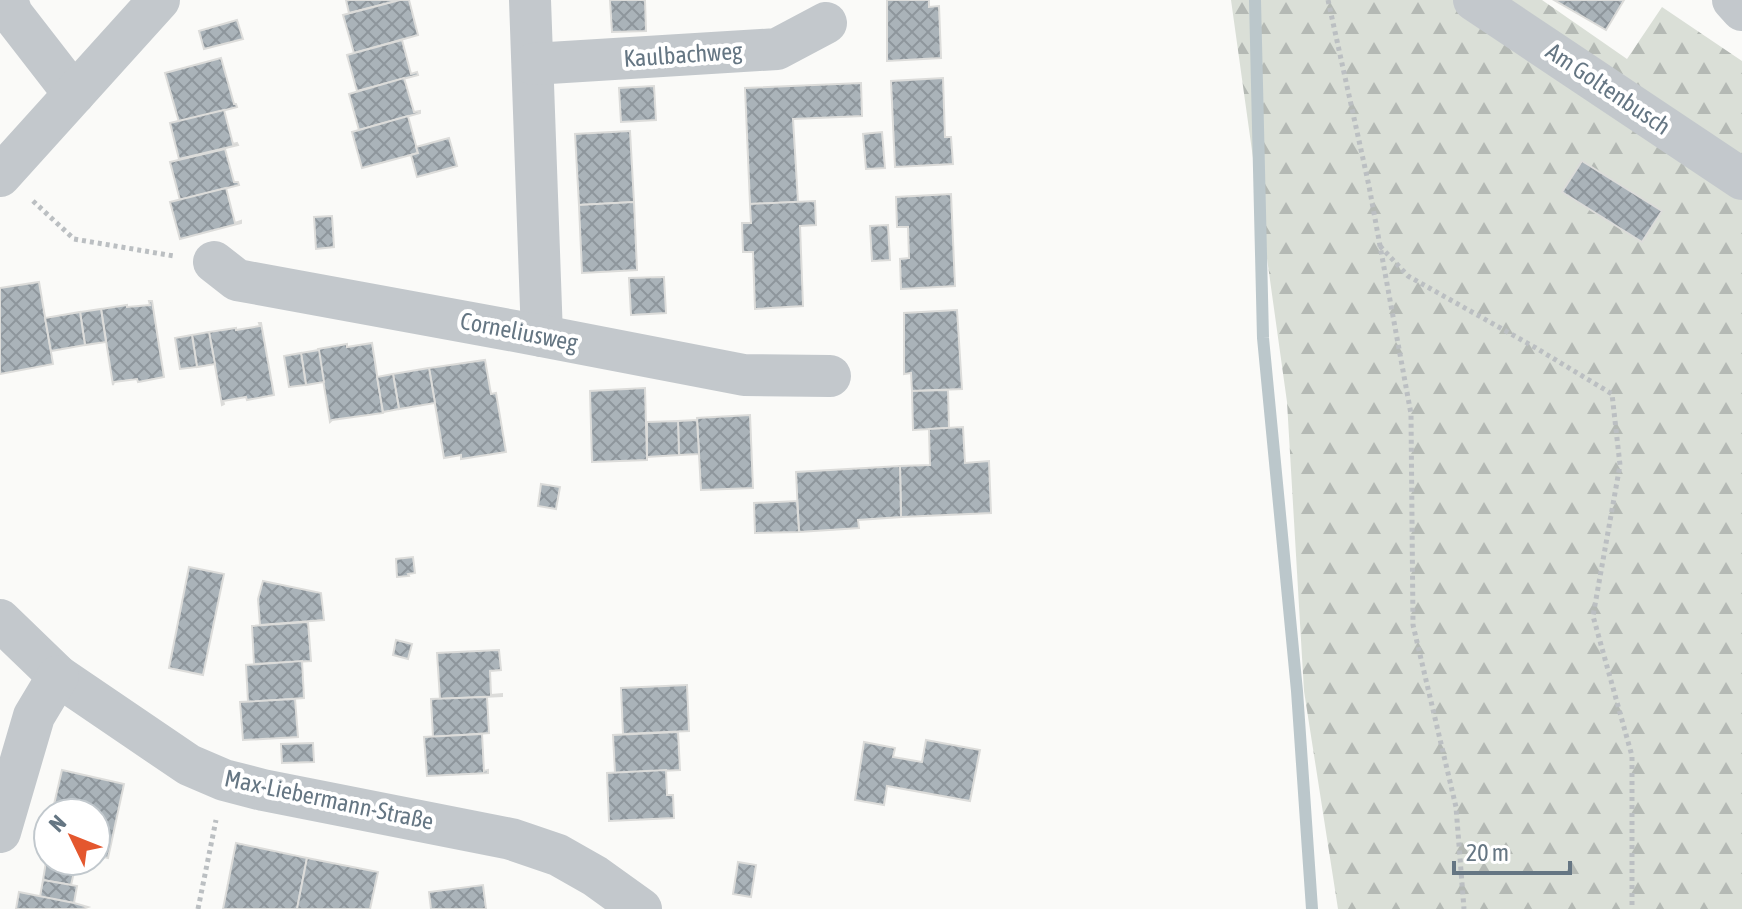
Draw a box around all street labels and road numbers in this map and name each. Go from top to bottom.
street label: Kaulbachweg [623,37,744,72]
street label: Am Goltenbusch [1541,37,1675,140]
street label: Corneliusweg [458,307,581,356]
street label: Max-Liebermann-Straße [222,764,436,835]

